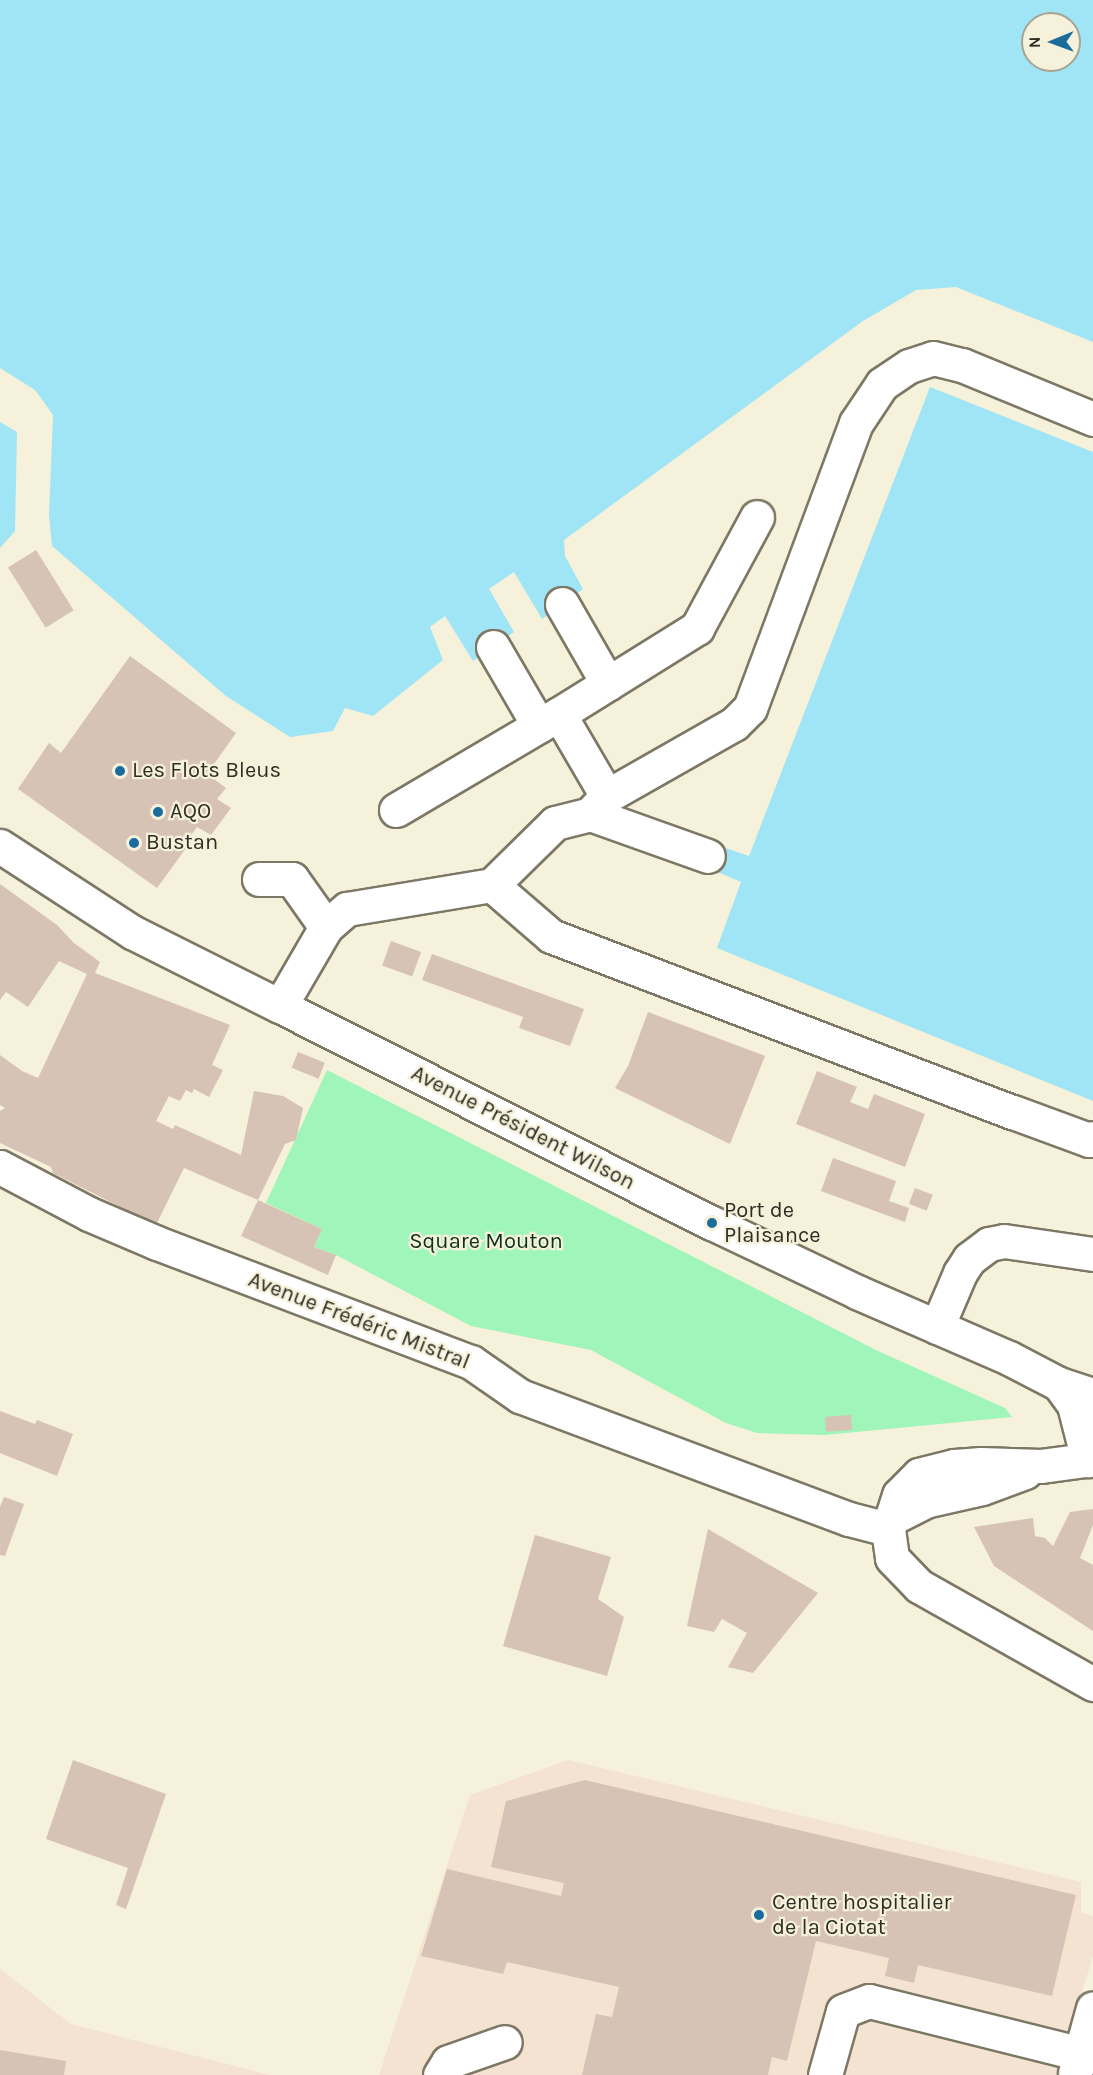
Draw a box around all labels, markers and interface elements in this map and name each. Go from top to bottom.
north arrow [1021,12,1081,72]
text: N [1025,36,1044,48]
place label: Les Flots Bleus [132,758,281,784]
marker: Les Flots Bleus [113,764,127,778]
place label: AQO [170,799,211,825]
marker: AQO [151,805,165,819]
place label: Bustan [146,830,218,856]
marker: Bustan [127,836,141,850]
street label: Avenue Président Wilson [407,1060,639,1196]
place label: Port de Plaisance [724,1197,821,1248]
marker: Port de Plaisance [705,1216,719,1230]
park label: Square Mouton [409,1229,563,1255]
street label: Avenue Frédéric Mistral [245,1267,473,1375]
place label: Centre hospitalier de la Ciotat [772,1889,951,1940]
marker: Centre hospitalier de la Ciotat [750,1906,768,1924]

